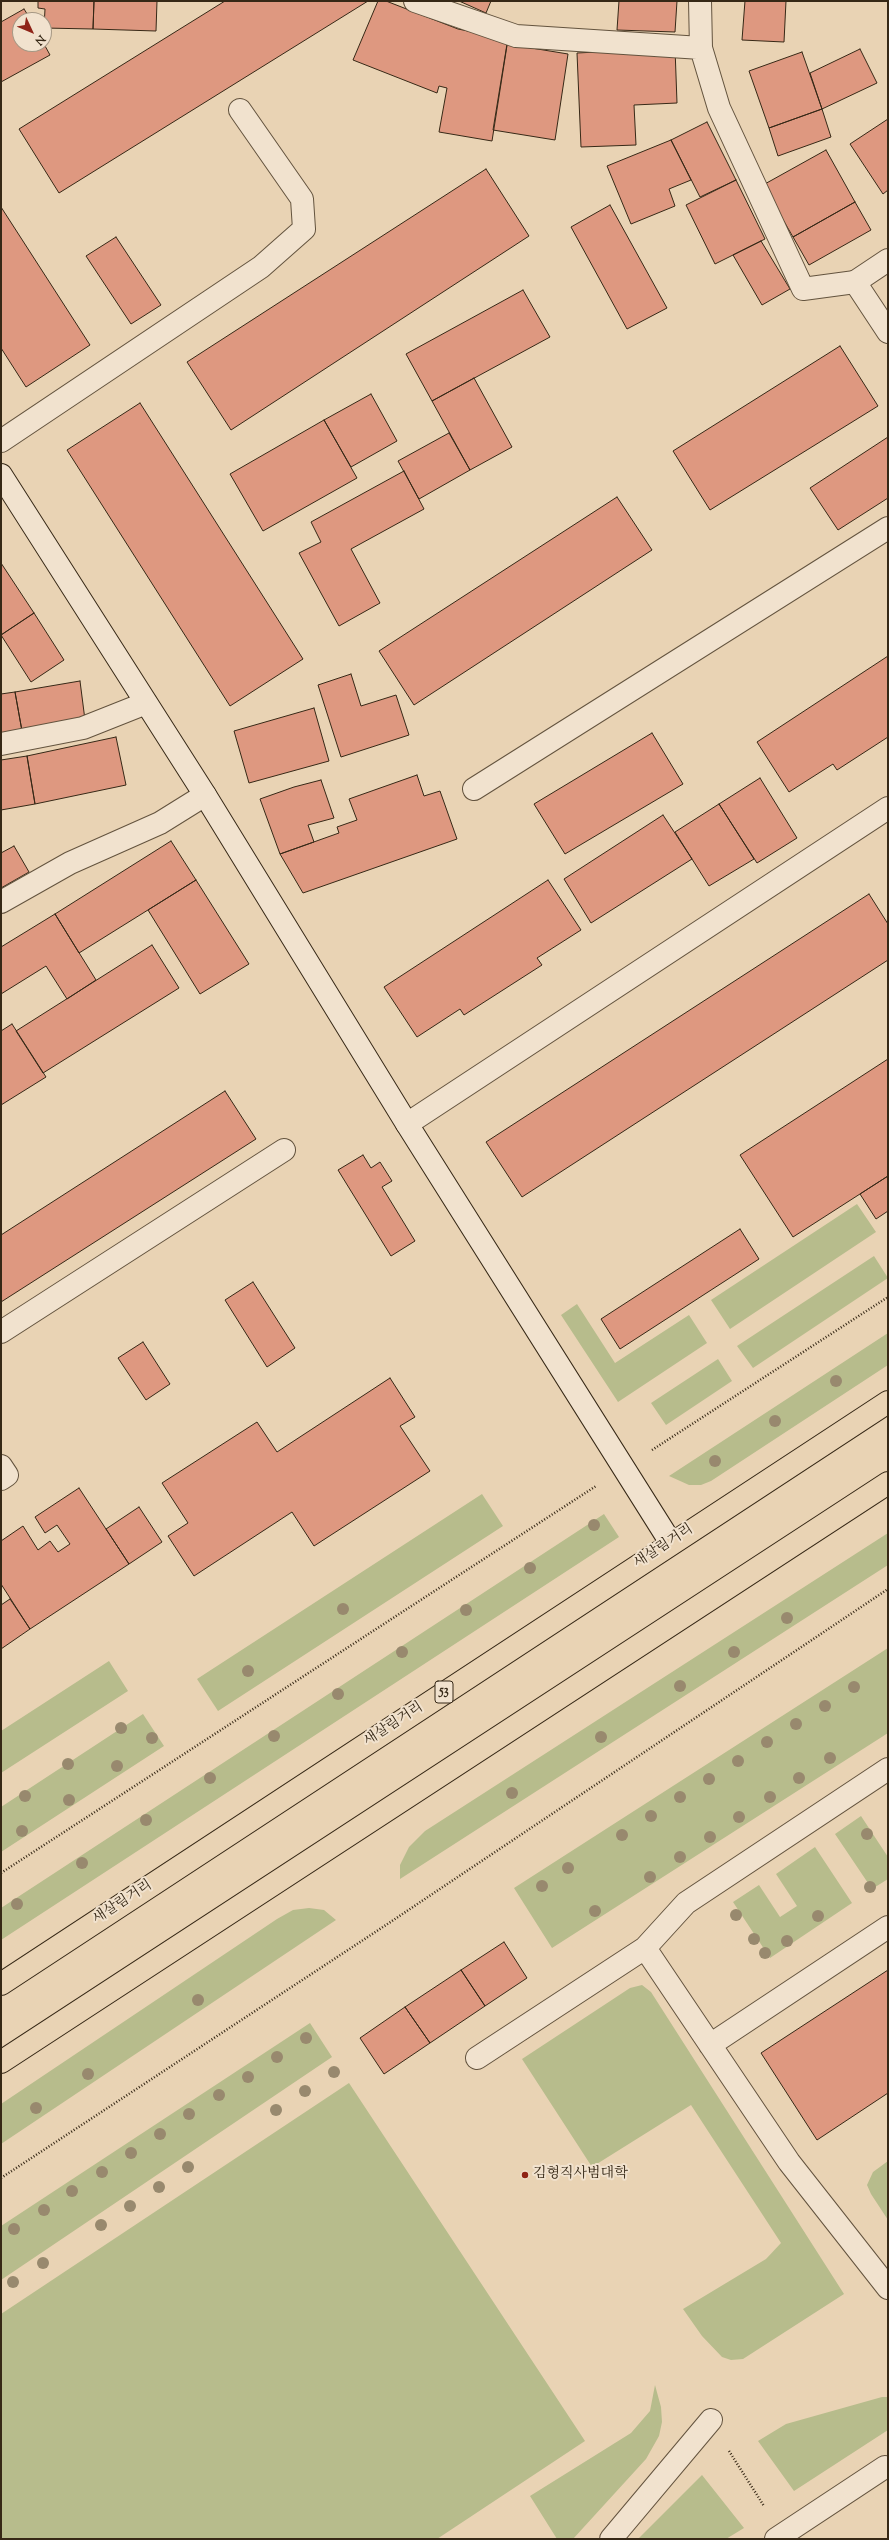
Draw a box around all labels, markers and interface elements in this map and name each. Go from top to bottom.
north arrow [12,12,52,52]
text: N [31,31,49,48]
street label: 새살림거리 [631,1522,697,1572]
road number: 53 [435,1681,453,1703]
street label: 새살림거리 [361,1700,427,1750]
street label: 새살림거리 [90,1878,156,1928]
place label: 김형직사범대학 [533,2167,628,2183]
marker: 김형직사범대학 [520,2170,530,2180]

